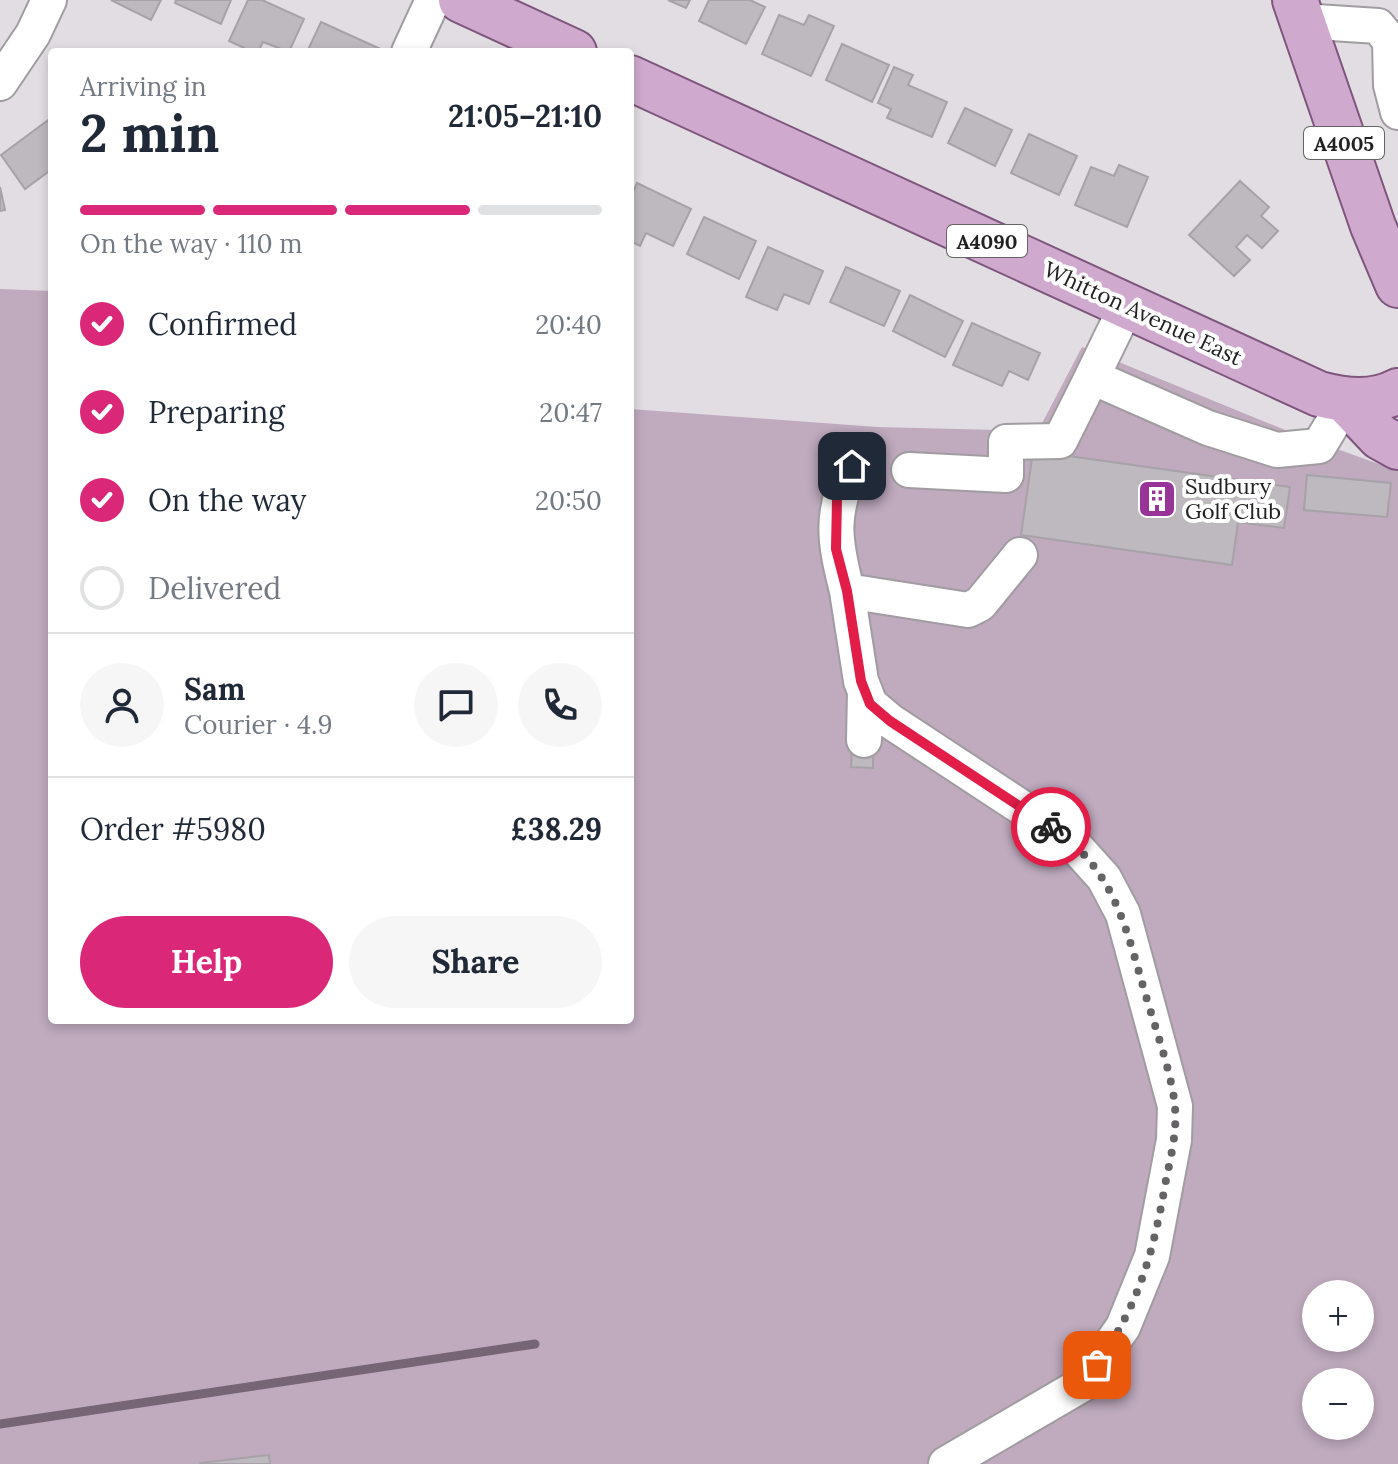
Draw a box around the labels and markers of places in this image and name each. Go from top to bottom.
pin [818,432,886,500]
place label: Sudbury Golf Club [1185,472,1281,525]
building icon: Sudbury Golf Club [1136,478,1178,520]
pin [1063,1331,1131,1399]

